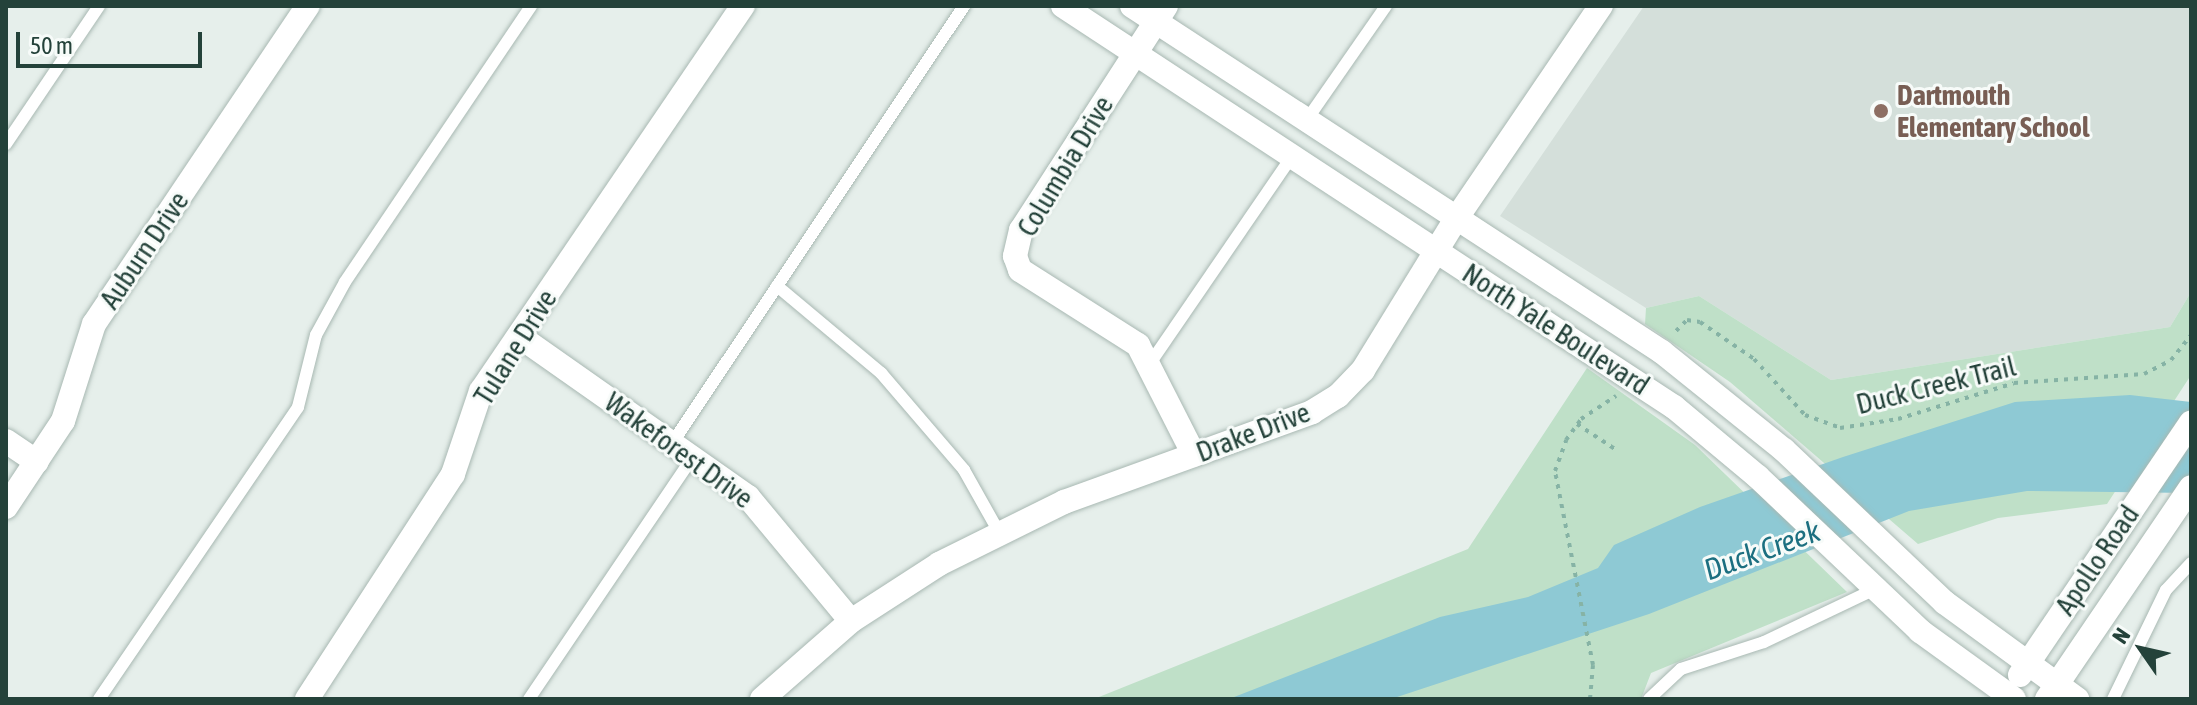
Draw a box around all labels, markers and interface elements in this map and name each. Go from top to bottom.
scale bar [20,16,206,66]
text: 50 m [30,32,73,59]
place label: Dartmouth Elementary School [1897,78,2089,144]
street label: Columbia Drive [1010,90,1120,242]
marker: Dartmouth Elementary School [1872,102,1890,120]
street label: Auburn Drive [93,185,195,315]
street label: North Yale Boulevard [1456,256,1656,402]
street label: Tulane Drive [466,283,564,411]
street label: Duck Creek Trail [1853,349,2019,421]
street label: Wakeforest Drive [598,385,760,515]
street label: Drake Drive [1191,395,1315,469]
street label: Apollo Road [2048,499,2146,621]
water label: Duck Creek [1699,512,1825,588]
north arrow [2101,609,2181,689]
text: N [2107,623,2136,648]

